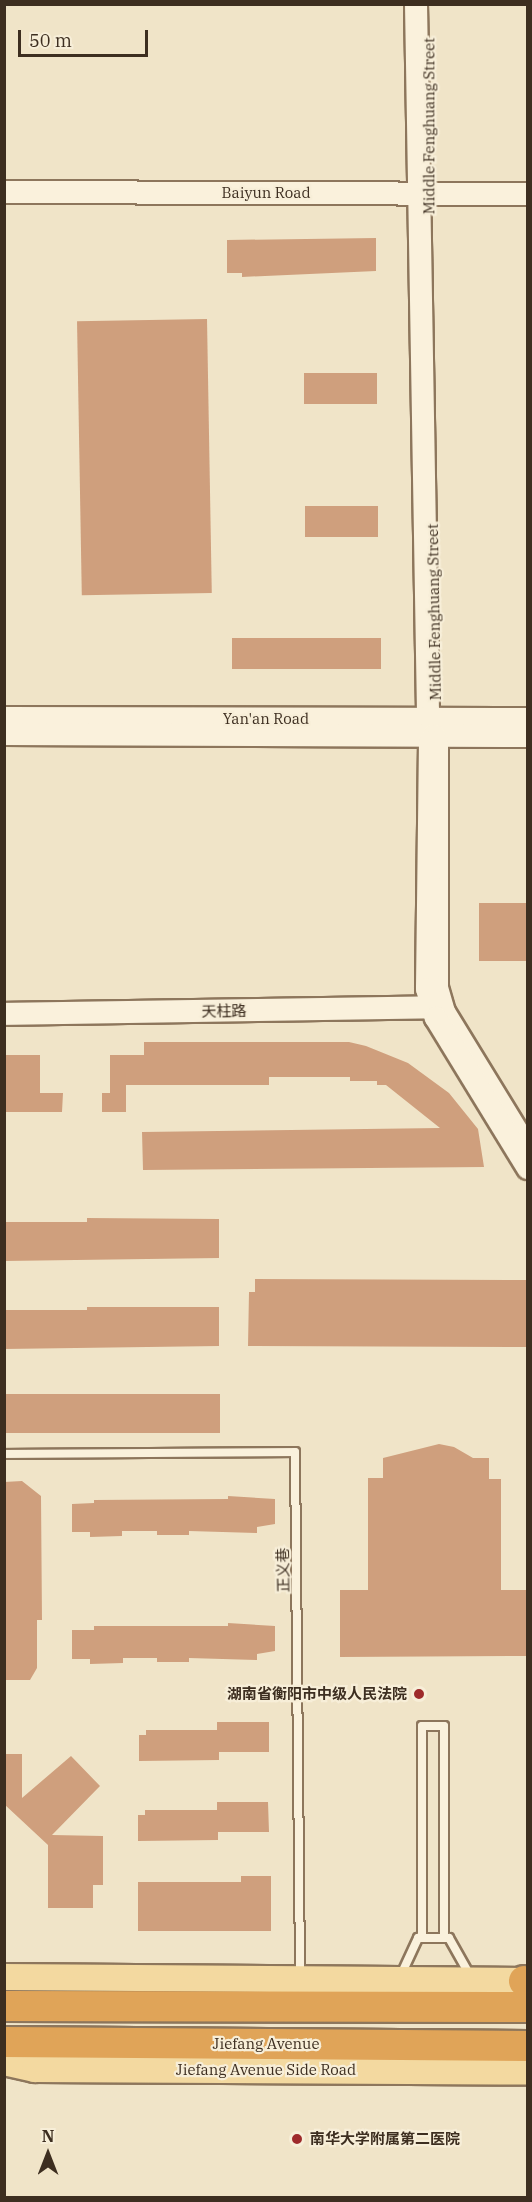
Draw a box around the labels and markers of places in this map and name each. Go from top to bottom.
place label: 湖南省衡阳市中级人民法院 [227,1685,407,1703]
marker: 湖南省衡阳市中级人民法院 [412,1687,426,1701]
marker: 南华大学附属第二医院 [288,2130,306,2148]
place label: 南华大学附属第二医院 [310,2130,460,2148]

